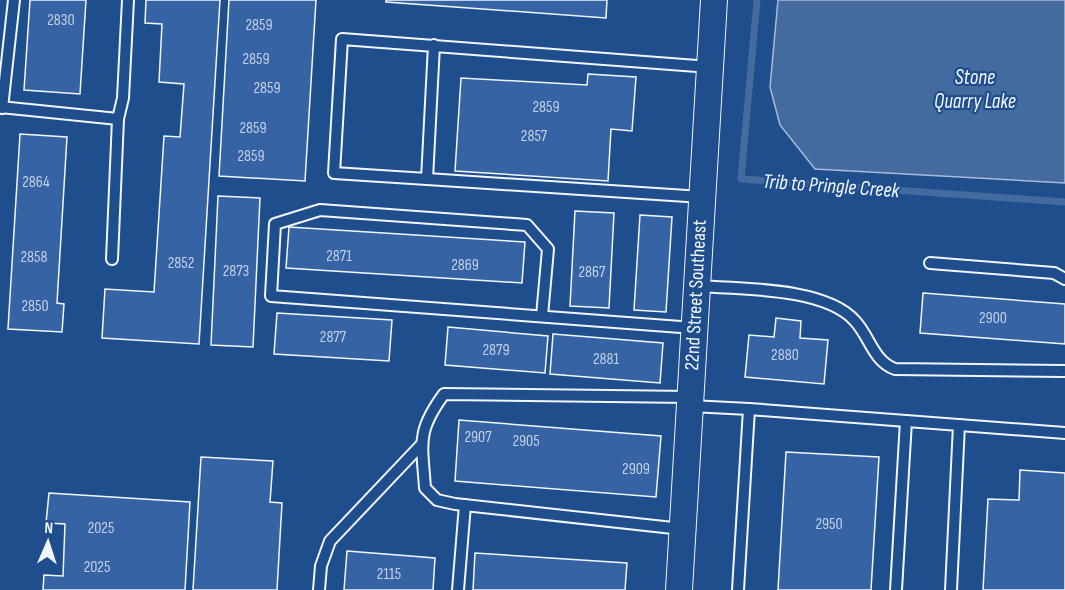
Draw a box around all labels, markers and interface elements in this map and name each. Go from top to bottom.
house number: 2830 [47,11,75,30]
house number: 2859 [245,16,273,35]
house number: 2859 [242,50,270,69]
water label: Stone Quarry Lake [934,65,1016,114]
house number: 2859 [253,79,281,98]
house number: 2859 [532,98,560,117]
house number: 2859 [239,119,267,138]
house number: 2857 [521,127,548,146]
house number: 2859 [237,147,265,166]
water label: Trib to Pringle Creek [762,169,901,203]
house number: 2864 [22,173,50,192]
street label: 22nd Street Southeast [680,219,712,371]
house number: 2871 [326,247,352,266]
house number: 2858 [20,248,48,267]
house number: 2852 [168,254,194,273]
house number: 2869 [451,256,479,275]
house number: 2873 [223,262,249,281]
house number: 2867 [578,263,606,282]
house number: 2850 [21,297,49,316]
house number: 2900 [979,309,1007,328]
house number: 2877 [320,328,347,347]
house number: 2879 [482,341,510,360]
house number: 2880 [771,346,799,365]
house number: 2881 [593,350,620,369]
house number: 2907 [464,428,492,447]
house number: 2905 [512,432,540,451]
house number: 2909 [622,460,650,479]
north arrow [18,512,78,572]
house number: 2950 [815,515,843,534]
text: N [44,519,53,538]
house number: 2025 [88,519,114,538]
house number: 2025 [84,558,110,577]
house number: 2115 [377,565,401,584]

